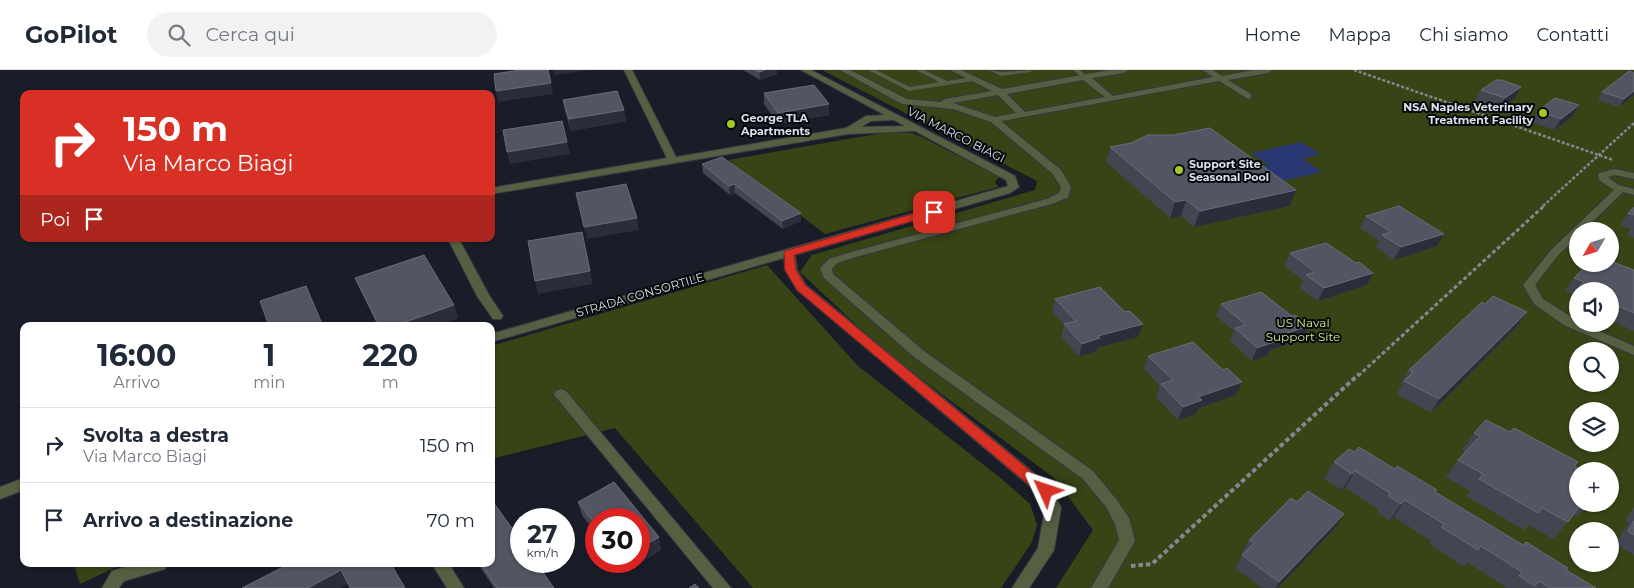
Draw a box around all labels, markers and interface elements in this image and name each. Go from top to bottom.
search box [147,12,497,57]
text: GoPilot [25,20,117,49]
icon: search [165,21,193,49]
text: Cerca qui [205,23,295,46]
text: Home [1245,24,1301,46]
text: Mappa [1329,24,1391,46]
text: Chi siamo [1419,24,1508,46]
text: Contatti [1536,24,1609,46]
place label: NSA Naples Veterinary Treatment Facility [1403,100,1533,127]
street label: VIA MARCO BIAGI [905,103,1008,166]
text: 150 m [123,107,228,150]
marker: NSA Naples Veterinary Treatment Facility [1537,107,1549,119]
icon: right [40,110,105,175]
place label: George TLA Apartments [740,111,810,138]
marker: George TLA Apartments [725,118,737,130]
text: Via Marco Biagi [123,150,293,177]
place label: Support Site Seasonal Pool [1189,157,1269,184]
marker: Support Site Seasonal Pool [1173,164,1185,176]
pin [913,191,955,233]
icon: arrive [920,198,948,226]
icon: arrive [80,205,108,233]
text: Poi [40,208,70,231]
north arrow [1569,222,1619,272]
map controls [1569,222,1619,572]
street label: STRADA CONSORTILE [574,269,706,320]
button: sound [1569,282,1619,332]
park label: US Naval Support Site [1266,315,1340,344]
text: 16:00 [97,337,176,374]
text: 1 [263,337,275,374]
text: 220 [362,337,418,374]
button: search [1569,342,1619,392]
text: Arrivo [113,373,160,392]
text: min [253,373,285,392]
text: m [382,373,399,392]
button: layers [1569,402,1619,452]
text: Svolta a destra [83,424,229,447]
icon: right [40,431,68,459]
text: 150 m [420,434,475,457]
text: Via Marco Biagi [83,447,207,466]
button: + [1569,462,1619,512]
position arrow [1019,464,1071,516]
icon: arrive [40,506,68,534]
speed limit sign: 30 [585,508,650,573]
text: Arrivo a destinazione [83,509,293,532]
text: 70 m [426,509,475,532]
text: 27 [527,519,558,549]
button: − [1569,522,1619,572]
text: km/h [526,545,559,560]

